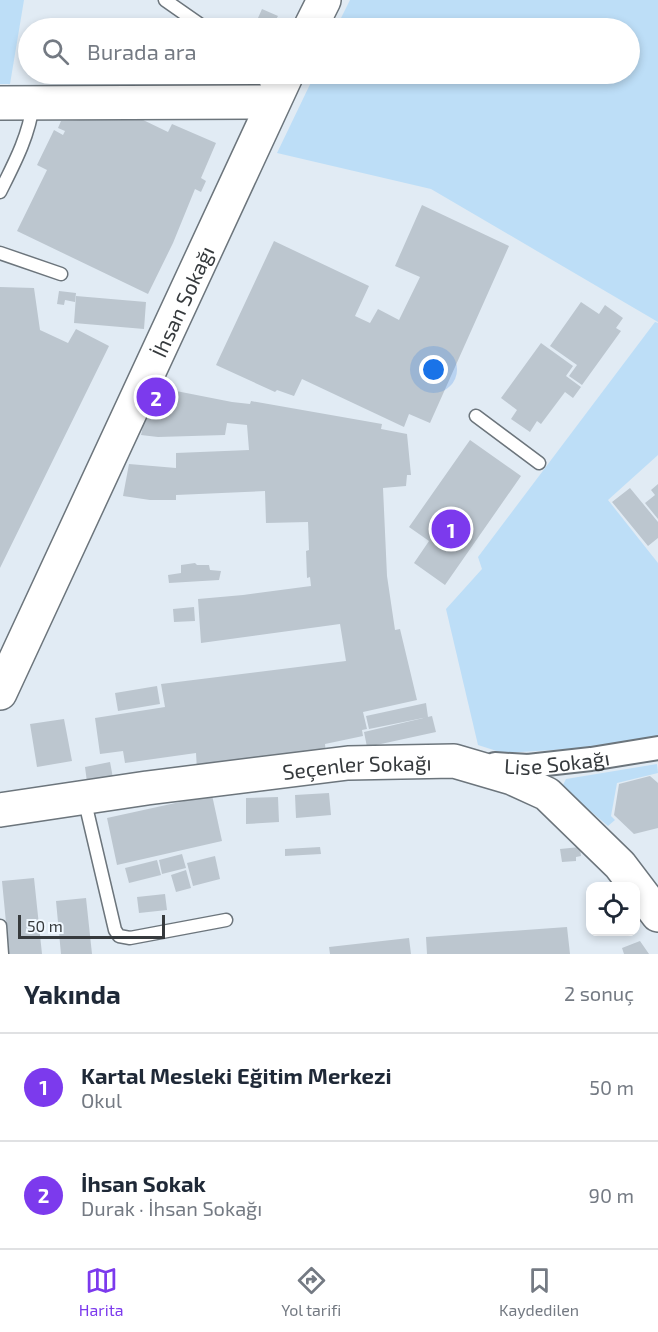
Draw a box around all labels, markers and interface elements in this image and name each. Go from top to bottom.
search box [18,18,640,84]
icon: search [39,35,72,68]
text: Burada ara [87,38,197,64]
street label: İhsan Sokağı [145,242,218,361]
your location [419,355,448,384]
pin: 2 [136,374,176,420]
pin: 1 [432,506,470,552]
street label: Lise Sokağı [503,744,611,779]
street label: Seçenler Sokağı [281,749,432,784]
map controls [586,882,640,936]
button: locate [586,882,640,936]
scale bar [18,912,165,940]
text: 50 m [27,916,63,935]
text: Yakında [24,978,121,1009]
text: 2 sonuç [564,981,634,1005]
text: Kartal Mesleki Eğitim Merkezi [81,1062,392,1088]
text: 1 [39,1075,48,1099]
text: 50 m [589,1075,634,1099]
text: Okul [81,1088,122,1112]
text: İhsan Sokak [81,1170,206,1196]
text: 2 [38,1183,49,1207]
text: 90 m [589,1183,634,1207]
text: Durak · İhsan Sokağı [81,1196,262,1220]
tab: Harita [79,1264,124,1319]
tab: Yol tarifi [281,1264,341,1319]
tab: Kaydedilen [499,1264,579,1319]

